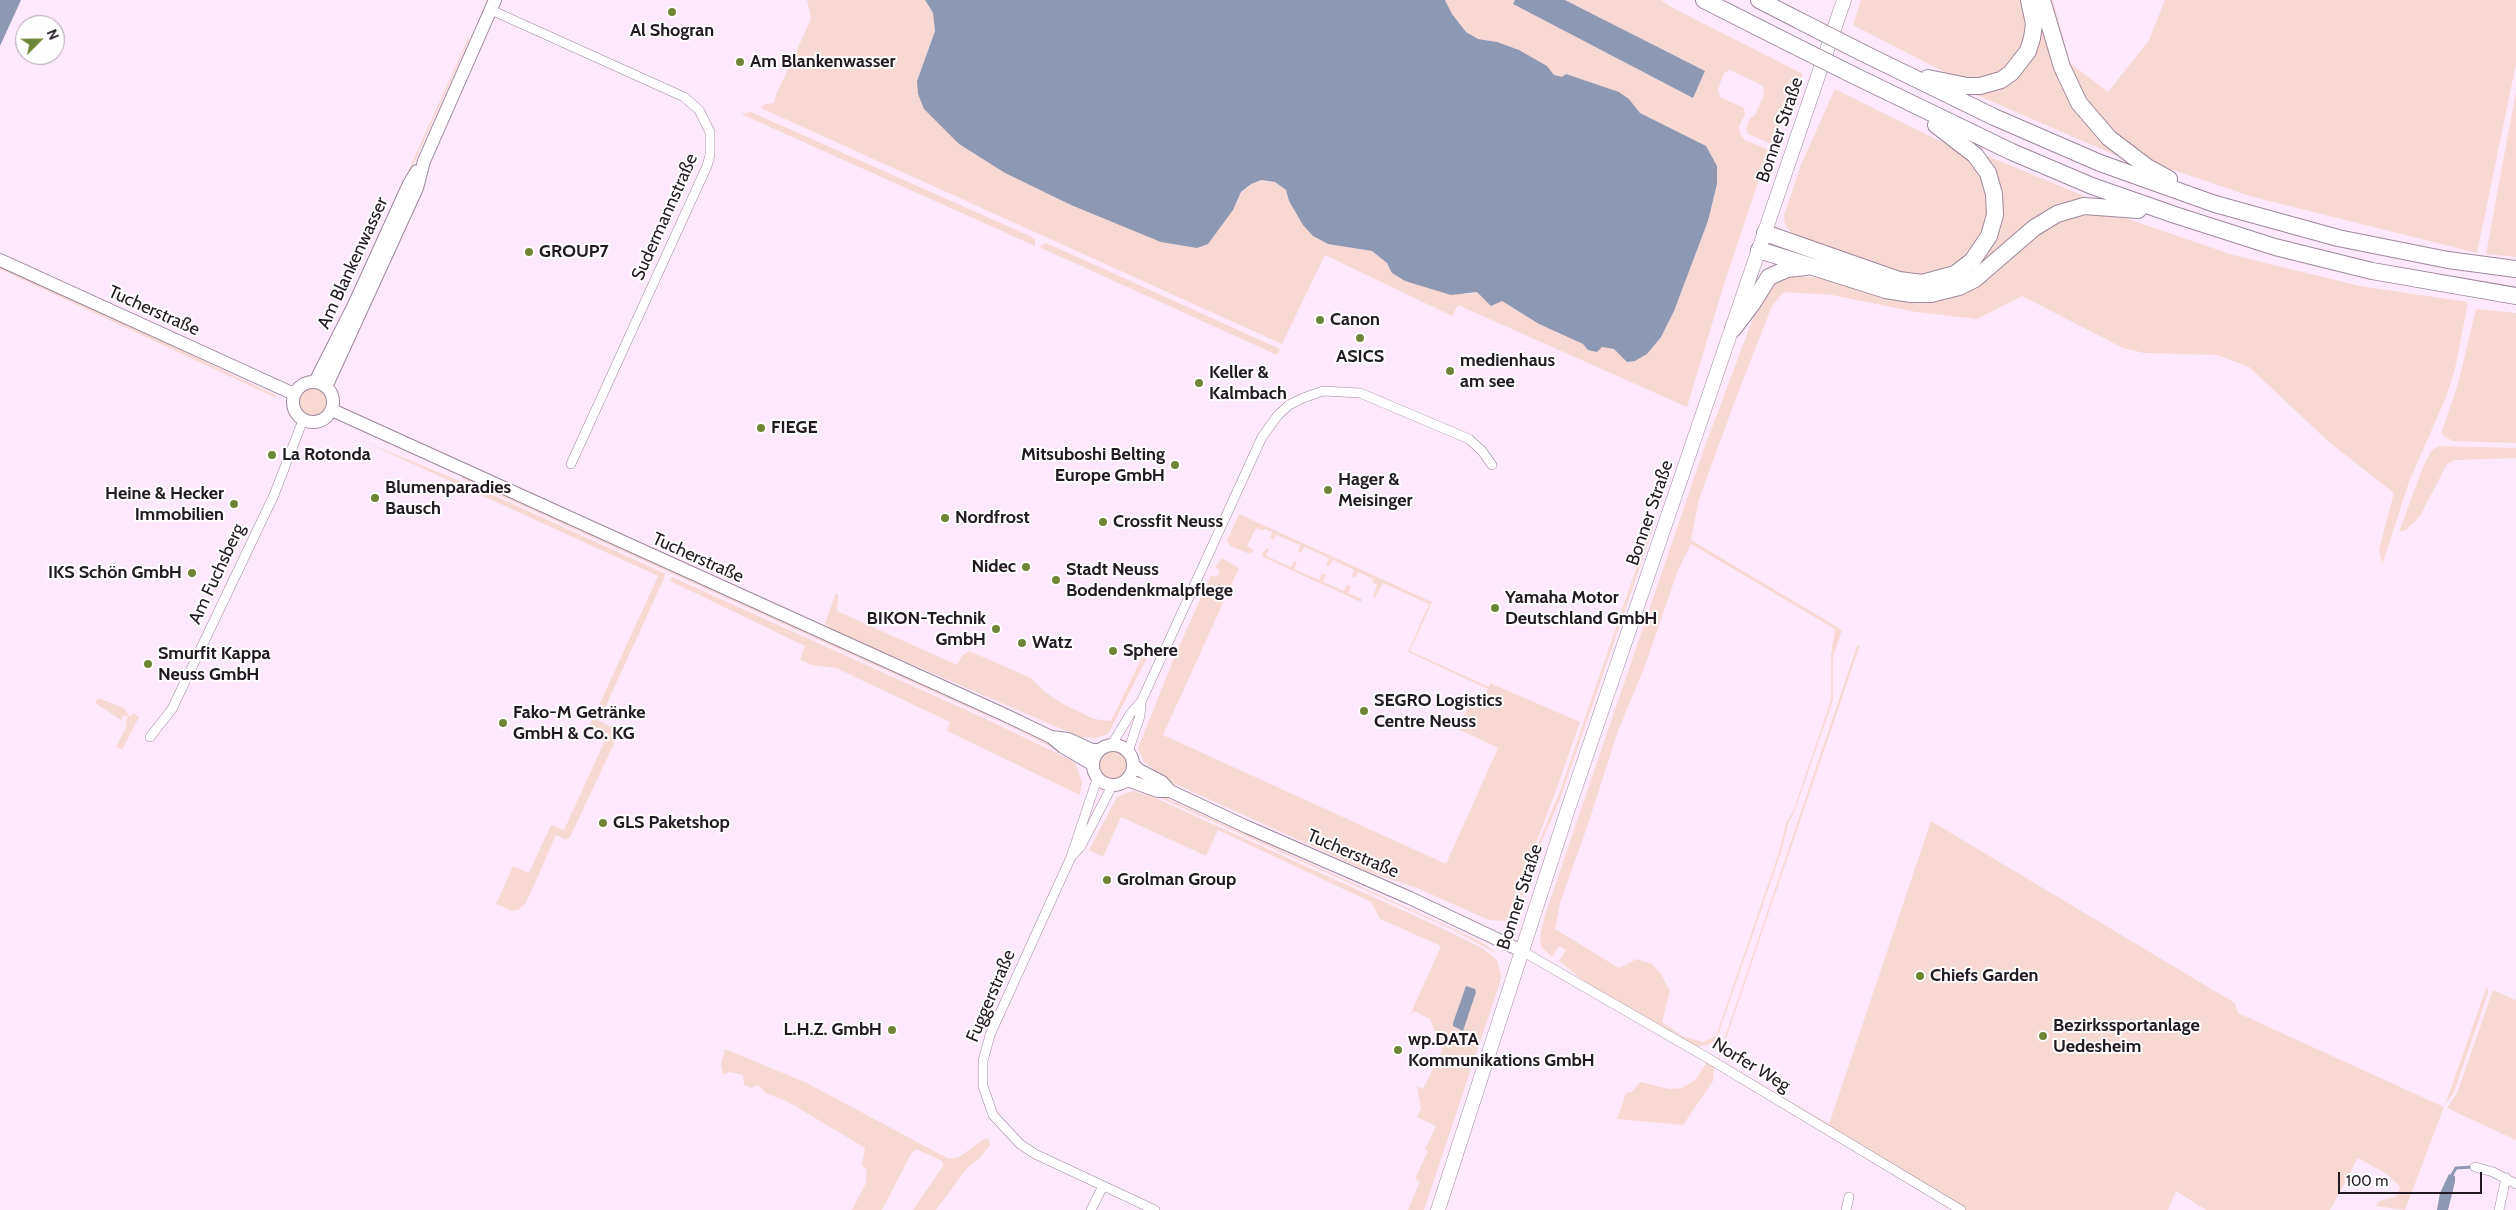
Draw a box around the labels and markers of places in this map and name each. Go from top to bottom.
marker: Al Shogran [666,6,678,18]
place label: Al Shogran [630,20,714,42]
place label: Am Blankenwasser [750,51,896,73]
marker: Am Blankenwasser [734,56,746,68]
place label: GROUP7 [539,241,609,263]
marker: GROUP7 [523,246,535,258]
place label: Canon [1330,309,1380,331]
marker: Canon [1314,314,1326,326]
marker: ASICS [1354,332,1366,344]
place label: ASICS [1336,346,1384,368]
place label: medienhaus am see [1460,350,1555,392]
place label: Keller & Kalmbach [1209,362,1287,404]
marker: medienhaus am see [1444,365,1456,377]
marker: Keller & Kalmbach [1193,377,1205,389]
place label: FIEGE [771,417,818,439]
marker: FIEGE [755,422,767,434]
place label: La Rotonda [282,444,371,466]
place label: Mitsuboshi Belting Europe GmbH [1021,444,1165,486]
marker: La Rotonda [266,449,278,461]
marker: Mitsuboshi Belting Europe GmbH [1169,459,1181,471]
place label: Hager & Meisinger [1338,469,1412,512]
place label: Blumenparadies Bausch [385,477,511,520]
place label: Heine & Hecker Immobilien [105,483,224,526]
marker: Hager & Meisinger [1322,484,1334,496]
marker: Blumenparadies Bausch [369,492,381,504]
marker: Heine & Hecker Immobilien [228,498,240,510]
place label: Nordfrost [955,507,1030,529]
place label: Crossfit Neuss [1113,511,1223,533]
marker: Nordfrost [939,512,951,524]
marker: Crossfit Neuss [1097,516,1109,528]
place label: Nidec [971,556,1016,578]
place label: Stadt Neuss Bodendenkmalpflege [1066,559,1233,602]
marker: Nidec [1020,561,1032,573]
place label: IKS Schön GmbH [48,562,182,584]
marker: IKS Schön GmbH [186,567,198,579]
marker: Stadt Neuss Bodendenkmalpflege [1050,574,1062,586]
place label: Yamaha Motor Deutschland GmbH [1505,587,1657,630]
marker: Yamaha Motor Deutschland GmbH [1489,602,1501,614]
place label: BIKON-Technik GmbH [867,608,986,650]
marker: BIKON-Technik GmbH [990,623,1002,635]
place label: Watz [1032,632,1072,654]
marker: Watz [1016,637,1028,649]
place label: Sphere [1123,640,1178,662]
place label: Smurfit Kappa Neuss GmbH [158,643,270,686]
marker: Sphere [1107,645,1119,657]
marker: Smurfit Kappa Neuss GmbH [142,658,154,670]
place label: SEGRO Logistics Centre Neuss [1374,690,1502,732]
place label: Fako-M Getränke GmbH & Co. KG [513,702,646,744]
marker: SEGRO Logistics Centre Neuss [1358,705,1370,717]
marker: Fako-M Getränke GmbH & Co. KG [497,717,509,729]
place label: GLS Paketshop [613,812,730,834]
marker: GLS Paketshop [597,817,609,829]
place label: Grolman Group [1117,869,1236,891]
marker: Grolman Group [1101,874,1113,886]
place label: Chiefs Garden [1930,965,2038,987]
marker: Chiefs Garden [1914,970,1926,982]
place label: Bezirkssportanlage Uedesheim [2053,1015,2200,1058]
place label: L.H.Z. GmbH [783,1019,882,1041]
marker: L.H.Z. GmbH [886,1024,898,1036]
place label: wp.DATA Kommunikations GmbH [1408,1029,1595,1072]
marker: Bezirkssportanlage Uedesheim [2037,1030,2049,1042]
marker: wp.DATA Kommunikations GmbH [1392,1044,1404,1056]

